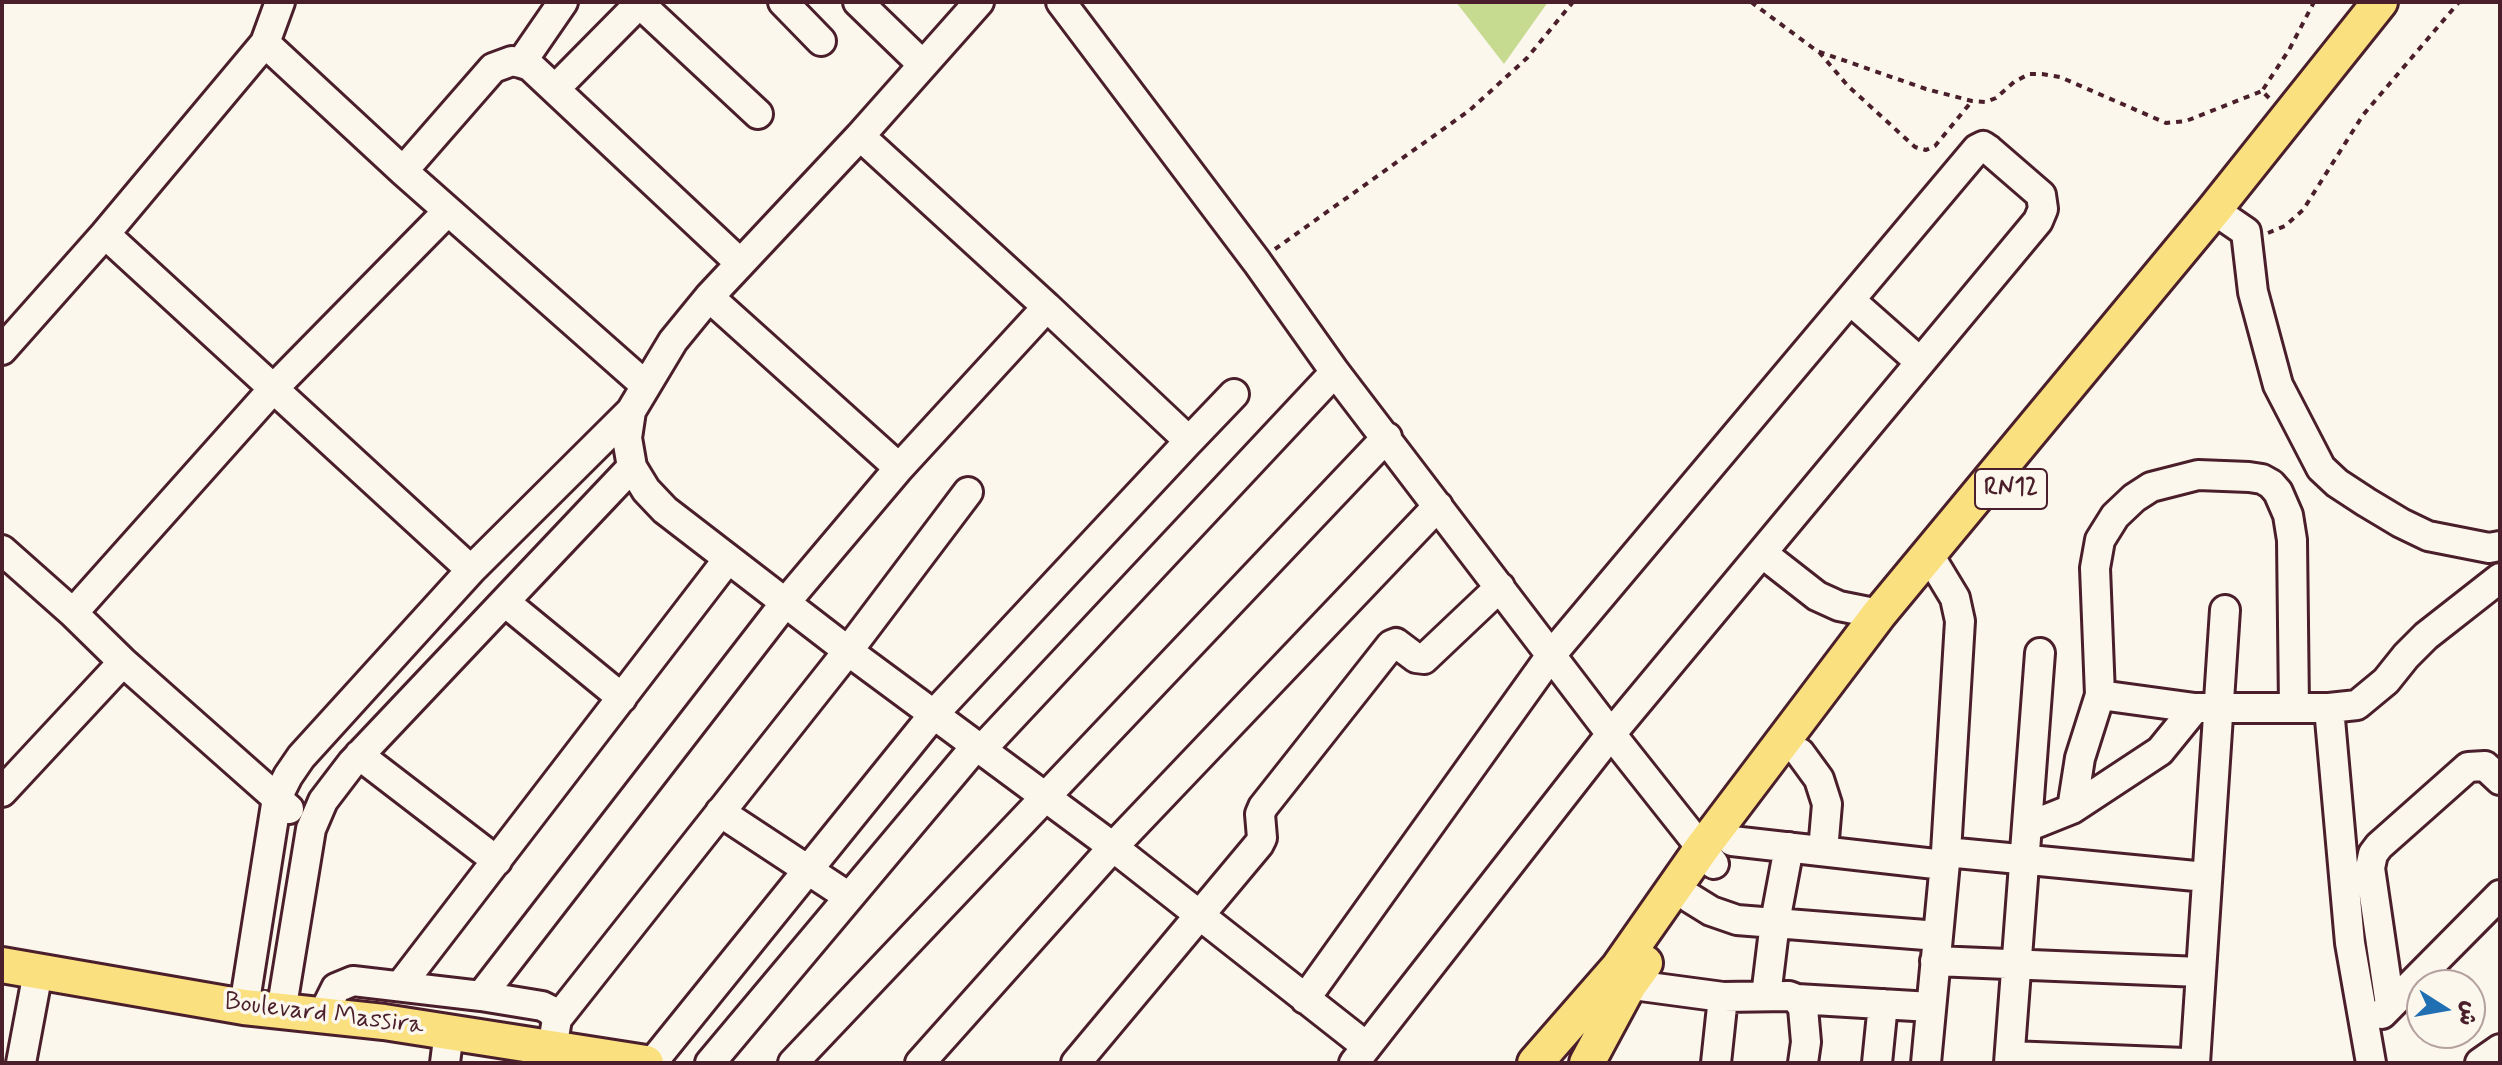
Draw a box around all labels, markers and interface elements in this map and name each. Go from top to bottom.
road number: RN12 [1975,469,2047,509]
north arrow [2406,969,2486,1049]
street label: Boulevard Massira [222,987,426,1043]
text: ش [2452,999,2484,1028]

